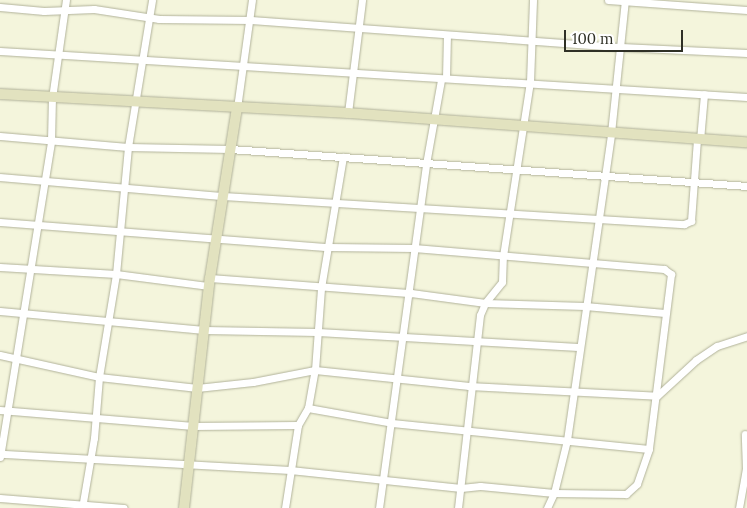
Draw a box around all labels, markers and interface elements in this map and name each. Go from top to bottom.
scale bar [567,20,686,52]
text: 100 m [572,29,613,48]

